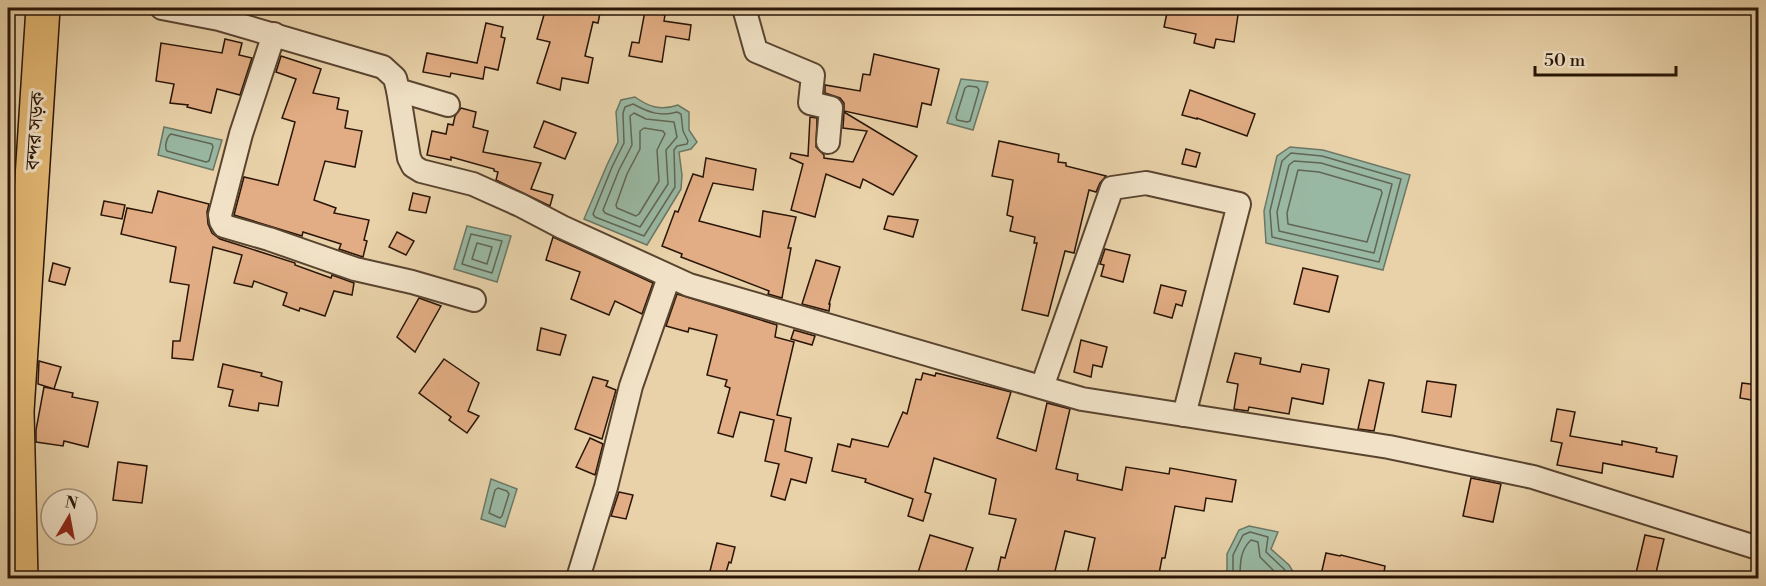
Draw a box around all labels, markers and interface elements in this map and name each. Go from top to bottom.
scale bar [1535,39,1676,77]
text: 50 m [1544,49,1586,72]
street label: বন্দর সড়ক [21,90,51,172]
north arrow [39,487,99,547]
text: N [63,492,80,514]

